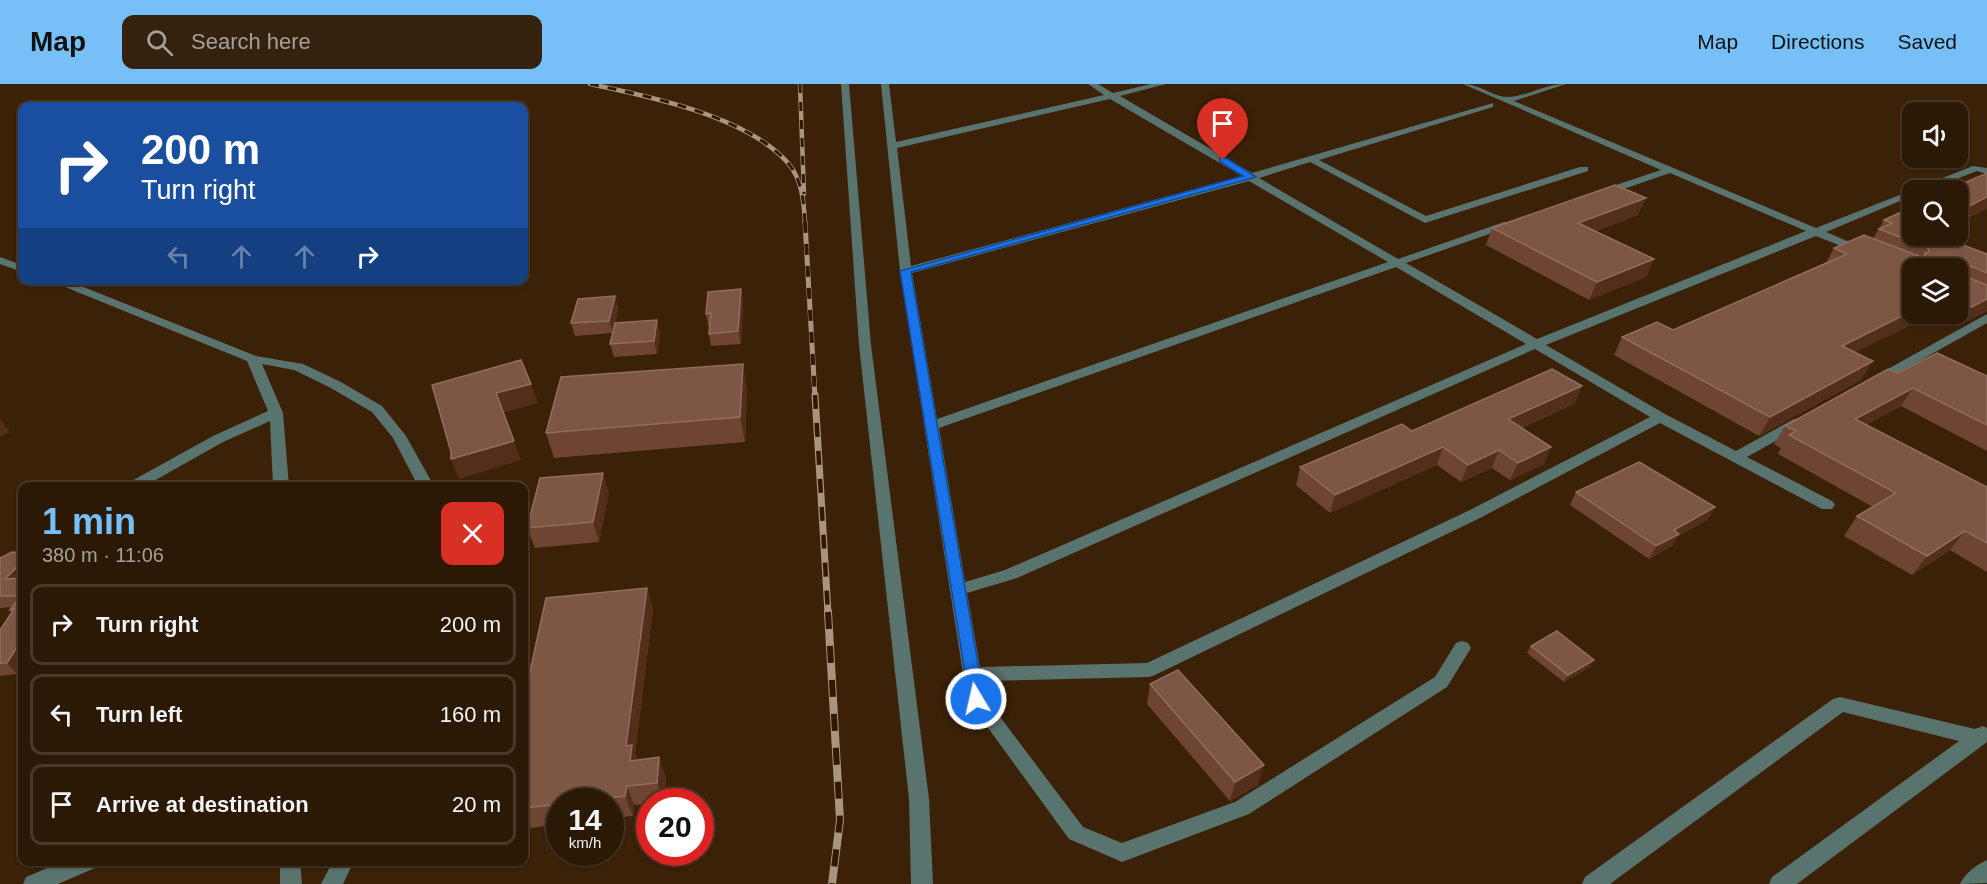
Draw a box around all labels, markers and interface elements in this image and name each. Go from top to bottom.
search box [122,15,542,69]
text: Map [30,26,86,57]
icon: search [143,26,176,59]
text: Search here [191,29,311,54]
text: Map [1697,30,1738,53]
text: Directions [1771,30,1864,53]
text: Saved [1897,30,1957,53]
pin [1197,98,1248,160]
map controls [1902,102,1968,324]
button: sound [1902,102,1968,168]
icon: arrive [1206,107,1239,140]
icon: right [42,126,120,204]
text: 200 m [141,126,260,173]
text: Turn right [141,175,256,205]
button: search [1902,180,1968,246]
icon: left [162,240,195,273]
icon: ahead [225,240,258,273]
icon: ahead [288,240,321,273]
icon: right [351,240,384,273]
button: layers [1902,258,1968,324]
text: 1 min [42,501,136,542]
button: close [441,502,504,565]
text: 380 m · 11:06 [42,544,164,566]
icon: right [45,608,78,641]
text: Turn right [96,612,198,637]
text: 200 m [440,612,501,637]
position arrow [944,667,1008,731]
icon: left [45,698,78,731]
text: Turn left [96,702,182,727]
text: 160 m [440,702,501,727]
icon: arrive [45,788,78,821]
speed limit sign: 20 [636,788,714,866]
text: Arrive at destination [96,792,309,817]
text: 20 m [452,792,501,817]
text: 14 [568,803,602,836]
text: km/h [569,834,601,851]

